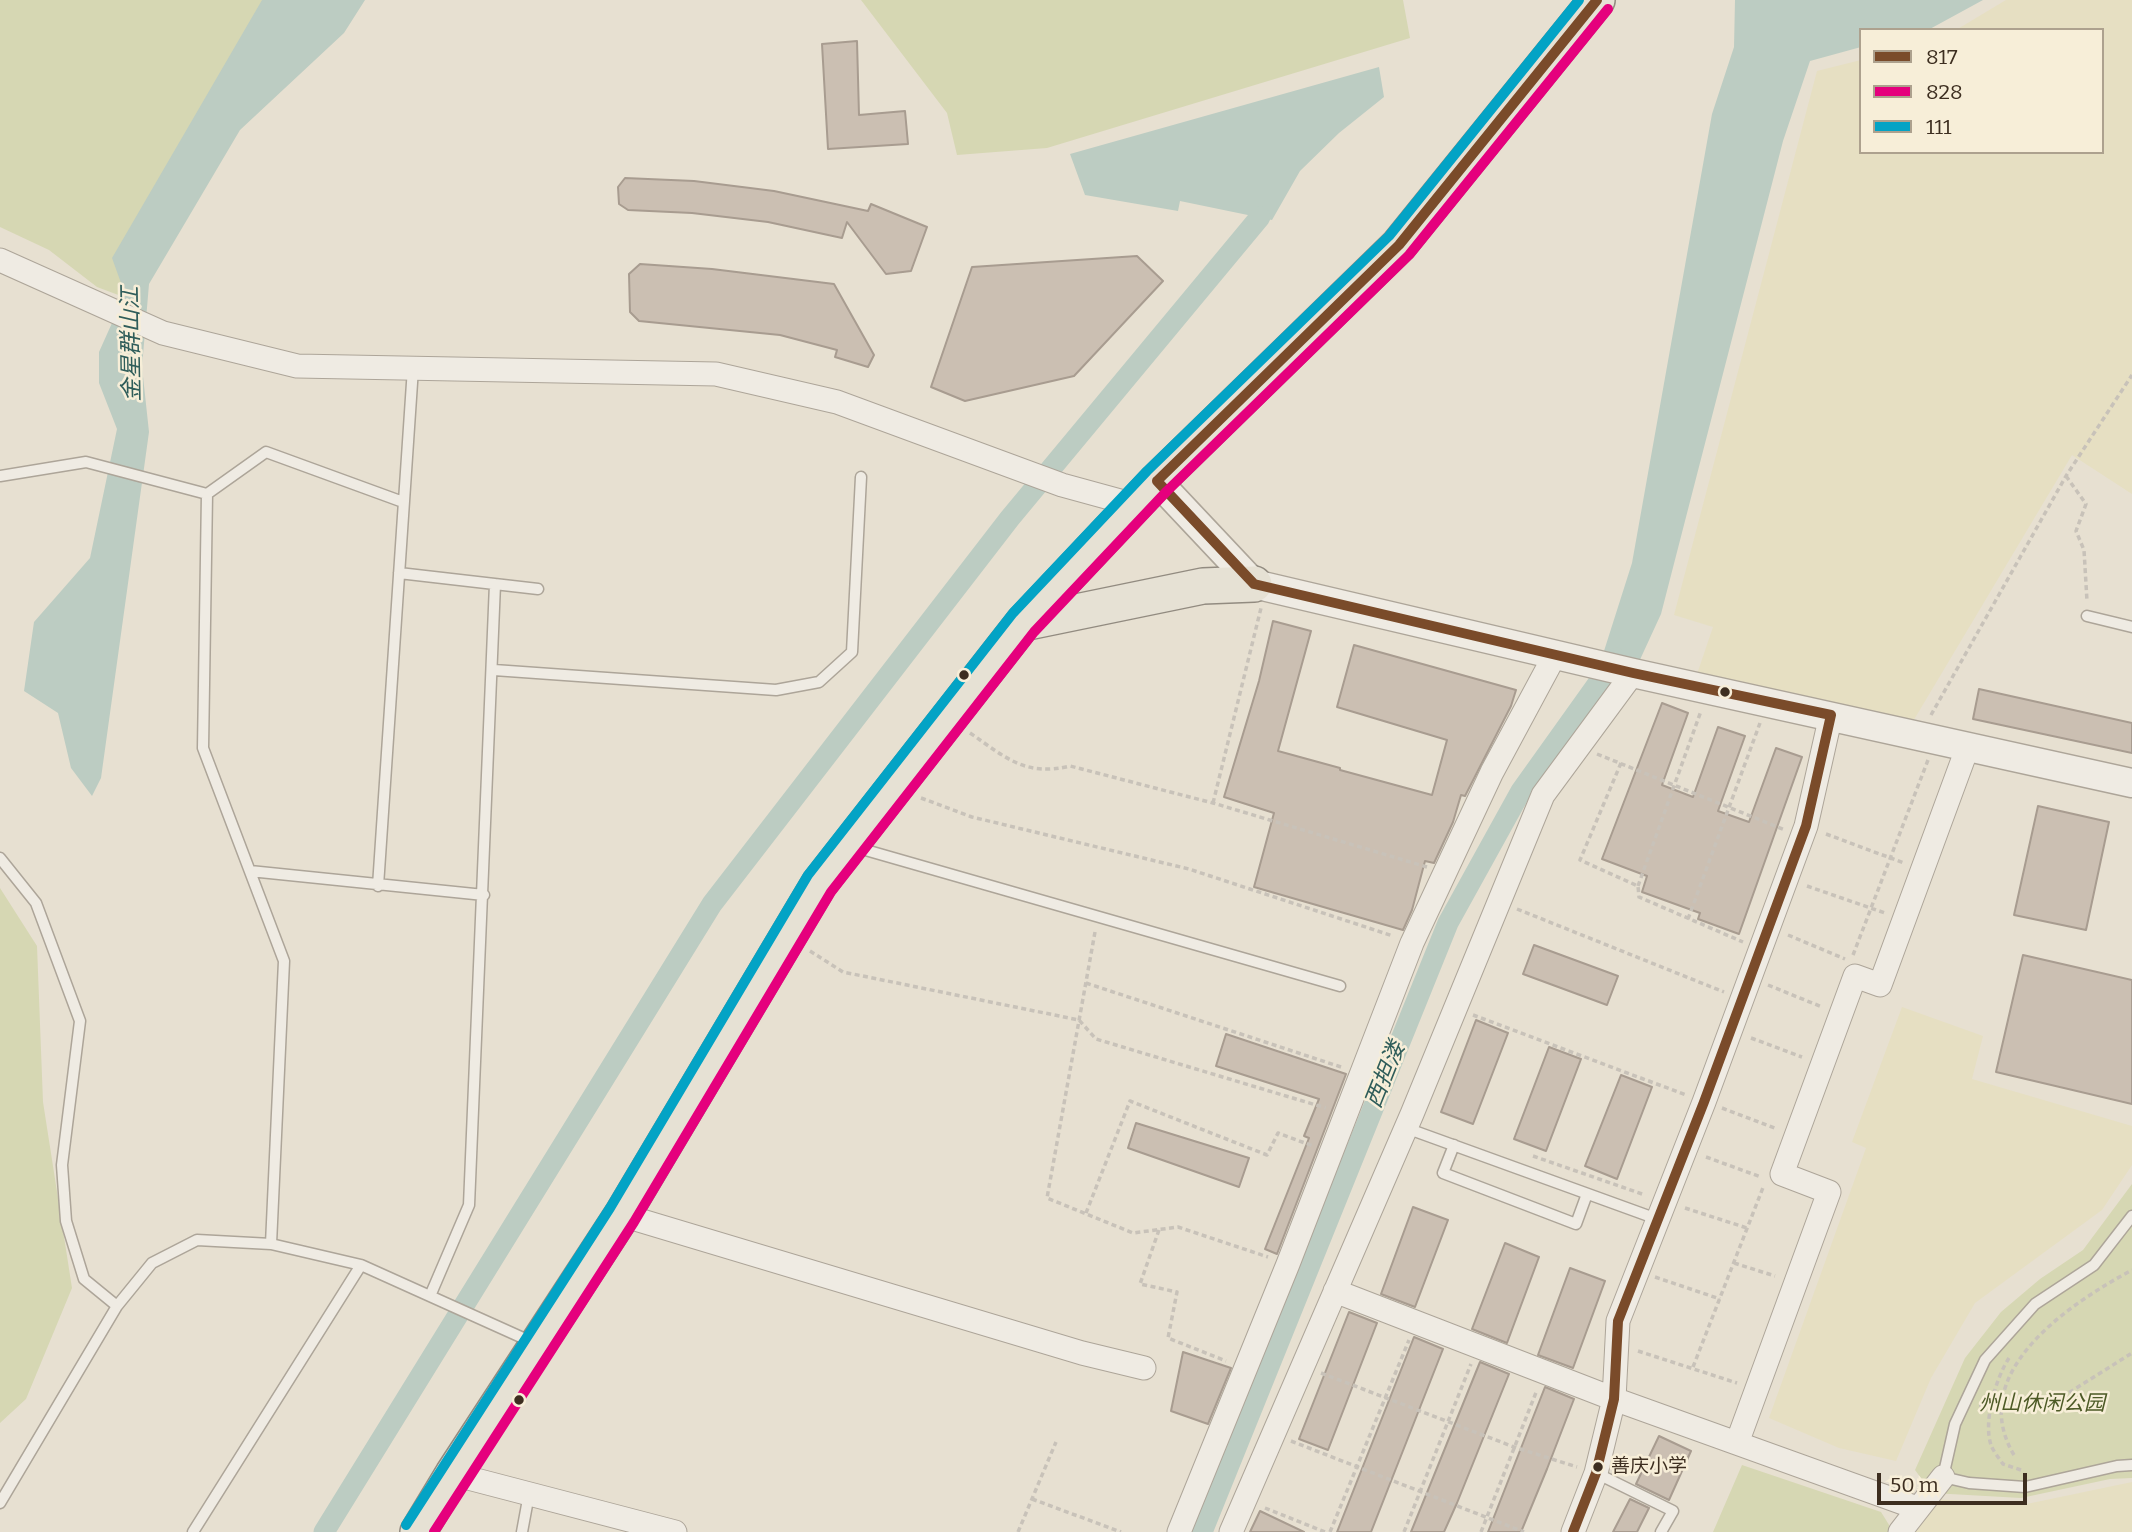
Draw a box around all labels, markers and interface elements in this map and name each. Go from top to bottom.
legend [1859,28,2104,154]
text: 817 [1926,44,1957,70]
text: 828 [1926,79,1963,105]
text: 111 [1926,114,1952,140]
water label: 金星群山江 [117,286,147,402]
unlabelled marker [957,668,971,682]
unlabelled marker [1718,685,1732,699]
water label: 西担溇 [1360,1038,1412,1112]
park label: 州山休闲公园 [1979,1391,2105,1417]
unlabelled marker [512,1393,526,1407]
place label: 善庆小学 [1611,1456,1687,1478]
scale bar [1880,1458,2030,1502]
marker: 善庆小学 [1591,1460,1605,1474]
text: 50 m [1890,1472,1939,1498]

